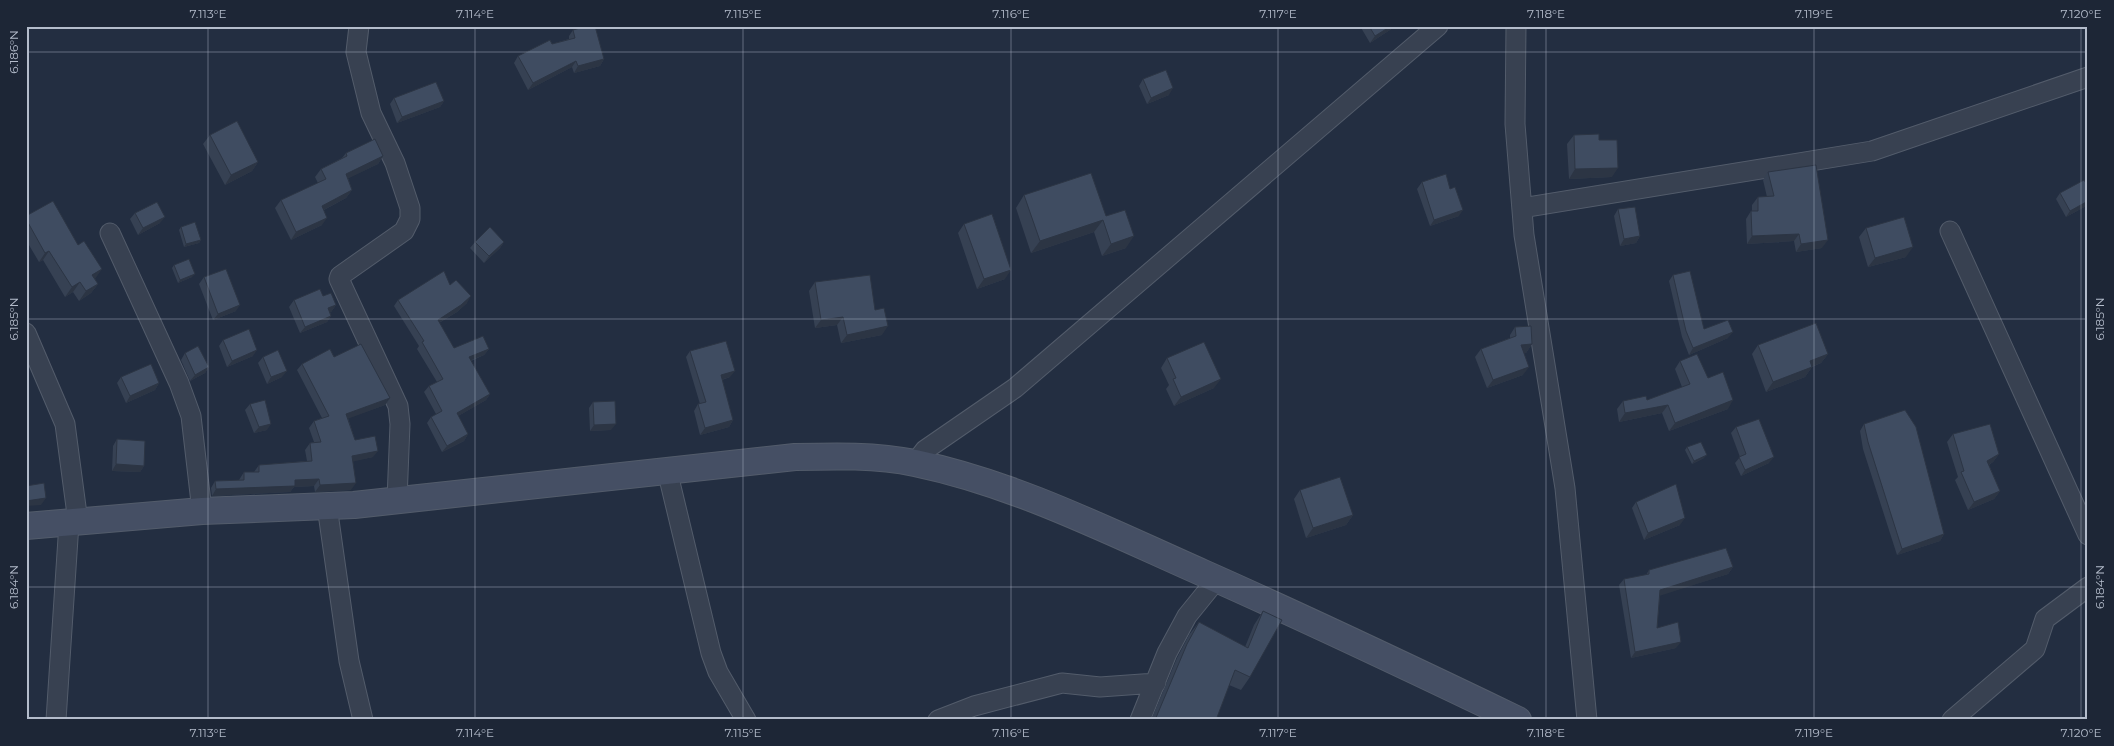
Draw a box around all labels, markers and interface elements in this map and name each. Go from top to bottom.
text: 7.113°E [189,6,227,21]
text: 7.114°E [456,6,494,21]
text: 7.115°E [724,6,762,21]
text: 7.116°E [992,6,1030,21]
text: 7.117°E [1259,6,1297,21]
text: 7.118°E [1527,6,1565,21]
text: 7.119°E [1795,6,1833,21]
text: 7.120°E [2061,6,2101,21]
text: 6.186°N [6,30,21,74]
text: 6.185°N [6,297,21,341]
text: 6.185°N [2092,297,2107,341]
text: 6.184°N [6,565,21,609]
text: 6.184°N [2092,565,2107,609]
text: 7.113°E [189,725,227,740]
text: 7.114°E [456,725,494,740]
text: 7.115°E [724,725,762,740]
text: 7.116°E [992,725,1030,740]
text: 7.117°E [1259,725,1297,740]
text: 7.118°E [1527,725,1565,740]
text: 7.119°E [1795,725,1833,740]
text: 7.120°E [2061,725,2101,740]

